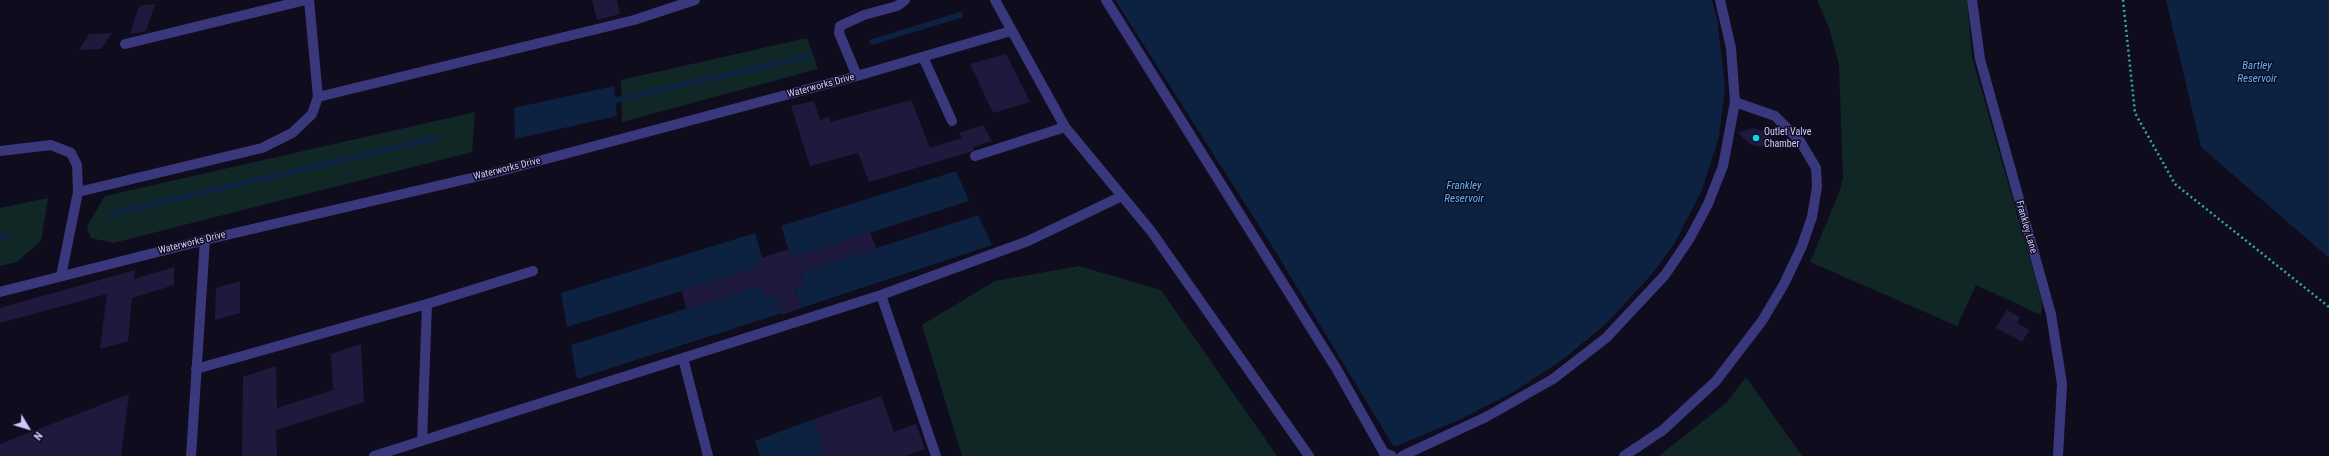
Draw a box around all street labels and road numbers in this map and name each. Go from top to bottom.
street label: Waterworks Drive [786,71,856,101]
street label: Waterworks Drive [472,155,542,183]
street label: Frankley Lane [2013,199,2039,255]
street label: Waterworks Drive [157,229,227,257]

